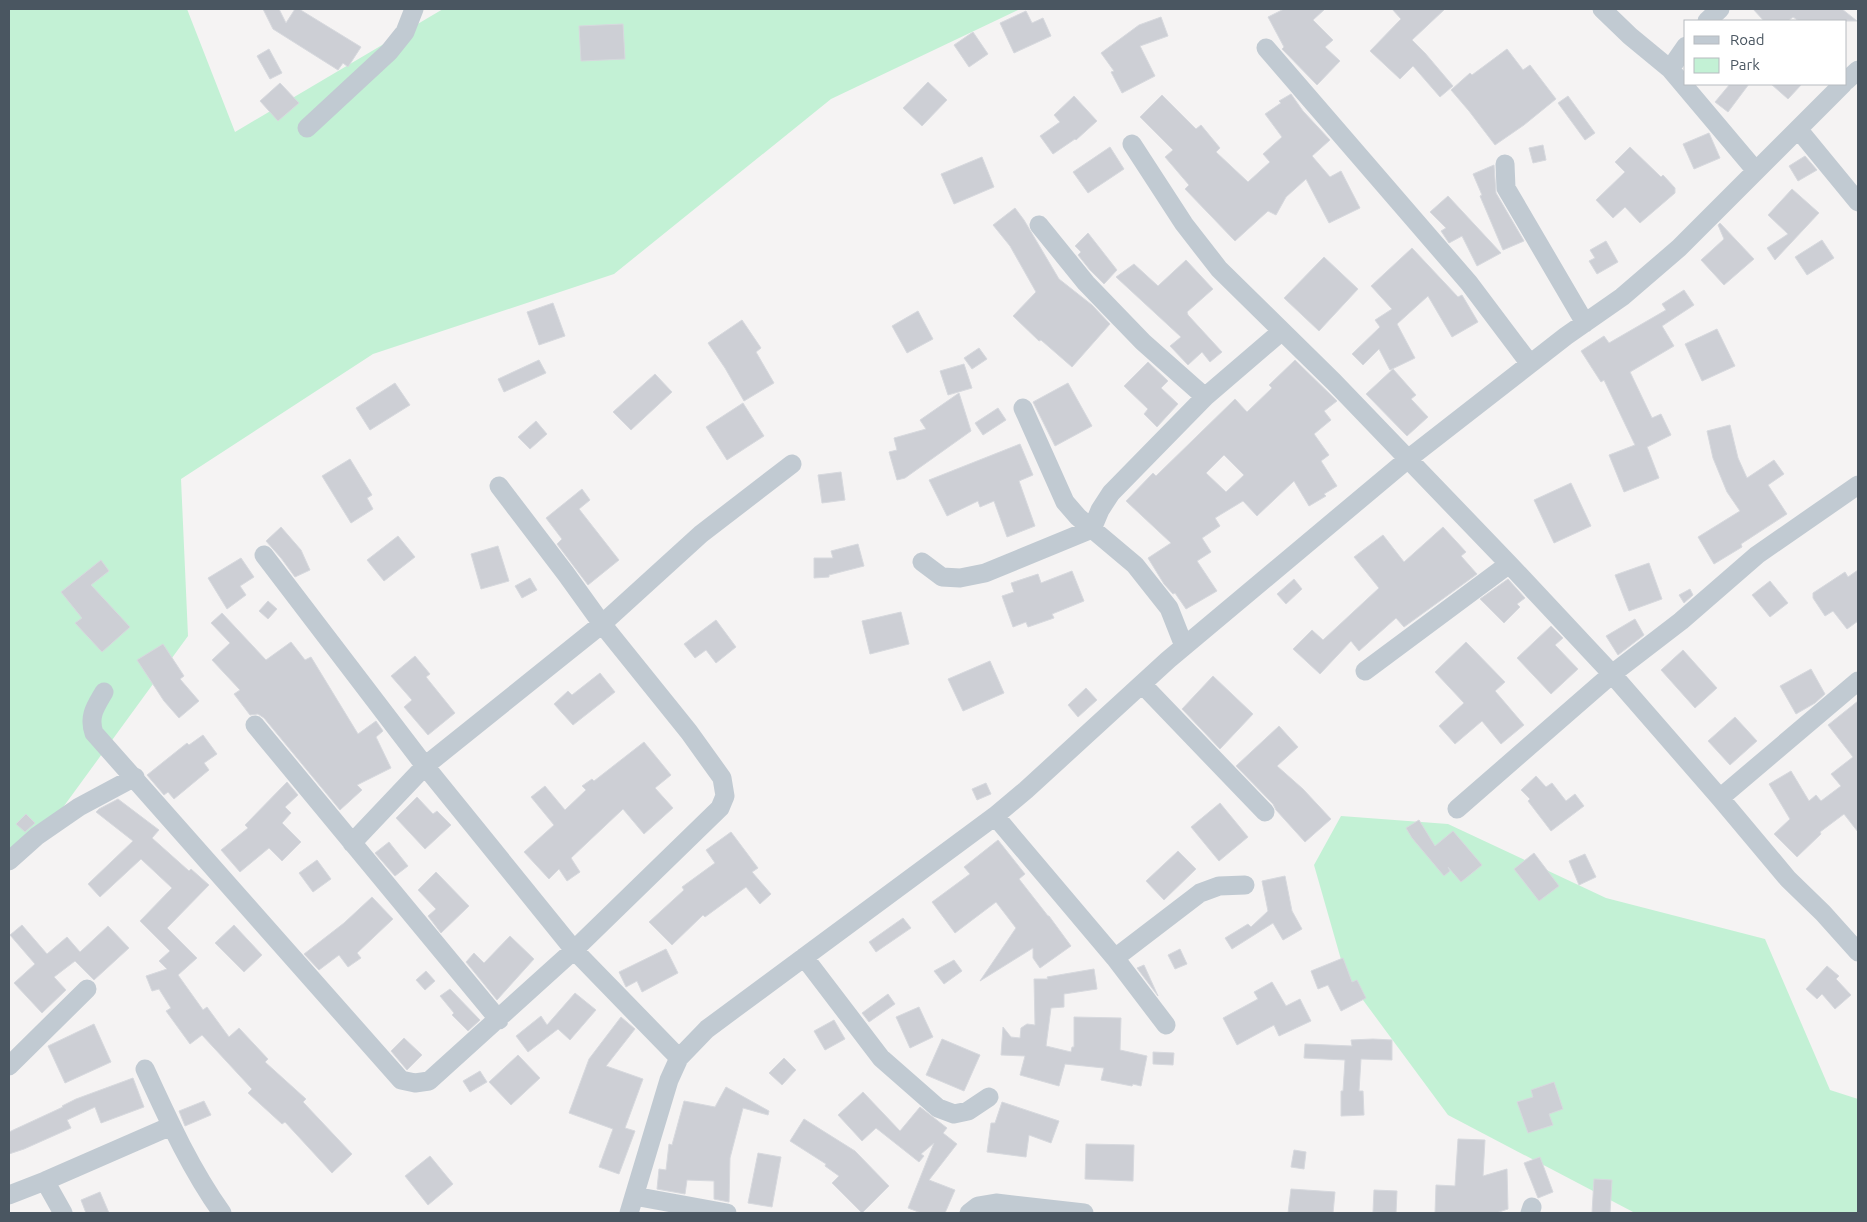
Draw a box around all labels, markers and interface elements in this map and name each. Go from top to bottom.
legend [1684,20,1847,85]
text: Road [1730,31,1765,48]
text: Park [1730,56,1760,73]

